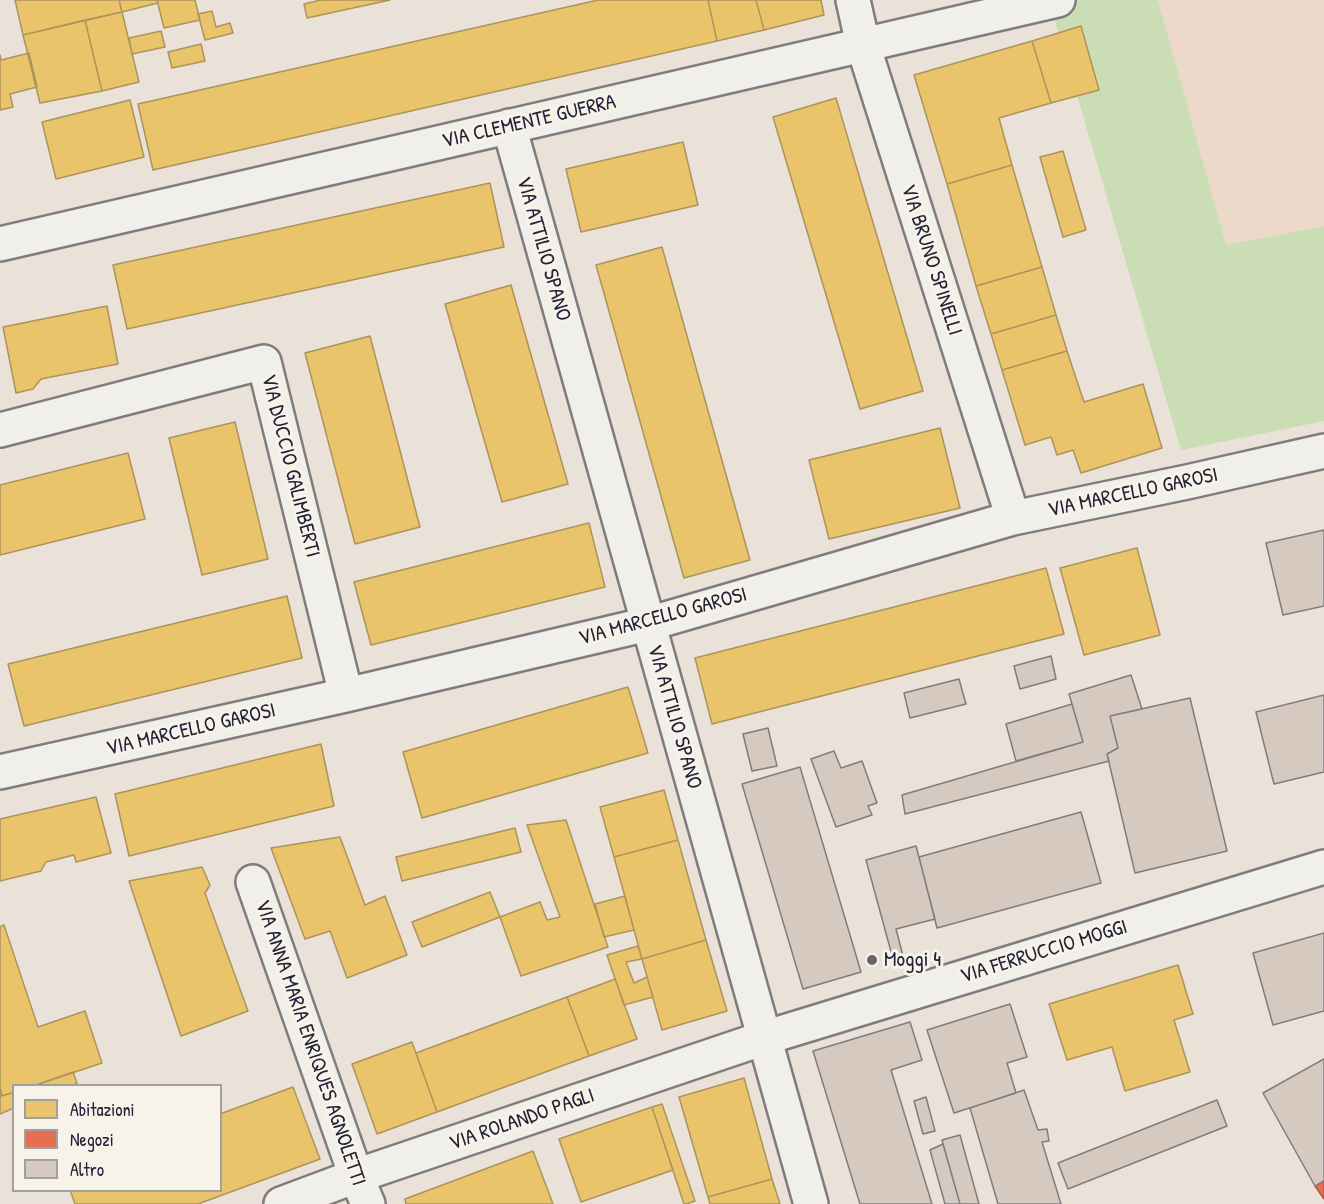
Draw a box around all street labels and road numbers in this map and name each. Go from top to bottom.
street label: VIA CLEMENTE GUERRA [440,90,618,154]
street label: VIA ATTILIO SPANO [510,174,576,324]
street label: VIA BRUNO SPINELLI [895,181,967,339]
street label: VIA DUCCIO GALIMBERTI [255,372,325,560]
street label: VIA MARCELLO GAROSI [1046,463,1220,523]
street label: VIA MARCELLO GAROSI [576,582,750,652]
street label: VIA ATTILIO SPANO [641,642,707,792]
street label: VIA MARCELLO GAROSI [104,698,278,762]
street label: VIA ANNA MARIA ENRIQUES AGNOLETTI [249,897,371,1189]
street label: VIA FERRUCCIO MOGGI [957,915,1131,989]
street label: VIA ROLANDO PAGLI [446,1083,598,1157]

